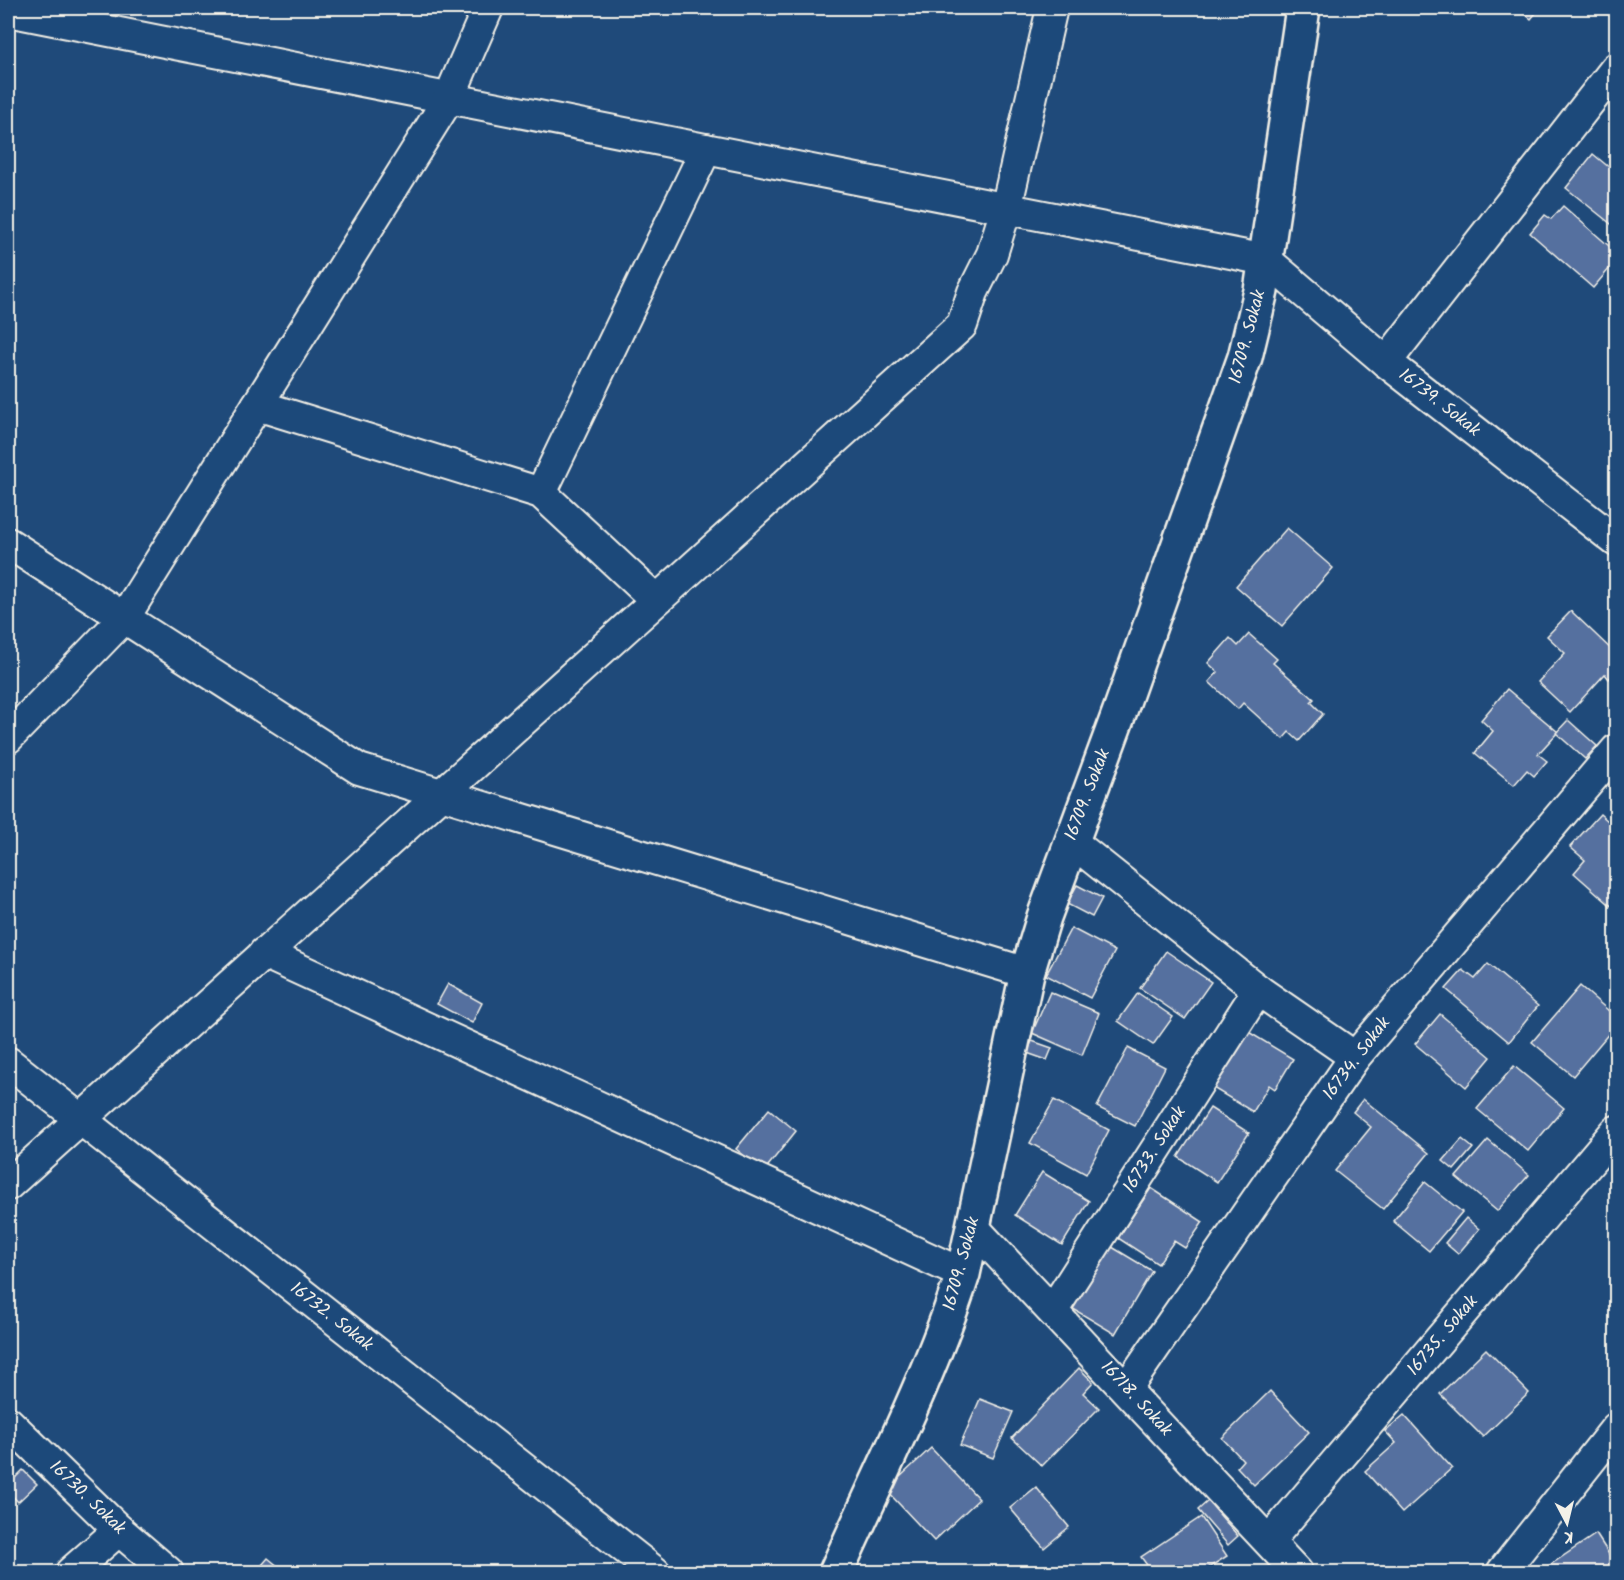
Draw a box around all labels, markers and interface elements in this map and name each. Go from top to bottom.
street label: 16709. Sokak [1222,286,1275,387]
street label: 16739. Sokak [1392,362,1487,445]
street label: 16709. Sokak [1057,744,1119,845]
street label: 16734. Sokak [1316,1010,1399,1107]
street label: 16733. Sokak [1116,1100,1194,1199]
street label: 16709. Sokak [936,1213,989,1314]
street label: 16732. Sokak [283,1275,379,1359]
street label: 16735. Sokak [1400,1289,1486,1383]
street label: 16718. Sokak [1093,1354,1179,1444]
street label: 16730. Sokak [42,1454,133,1543]
north arrow [1537,1493,1597,1553]
text: K [1562,1523,1575,1549]

